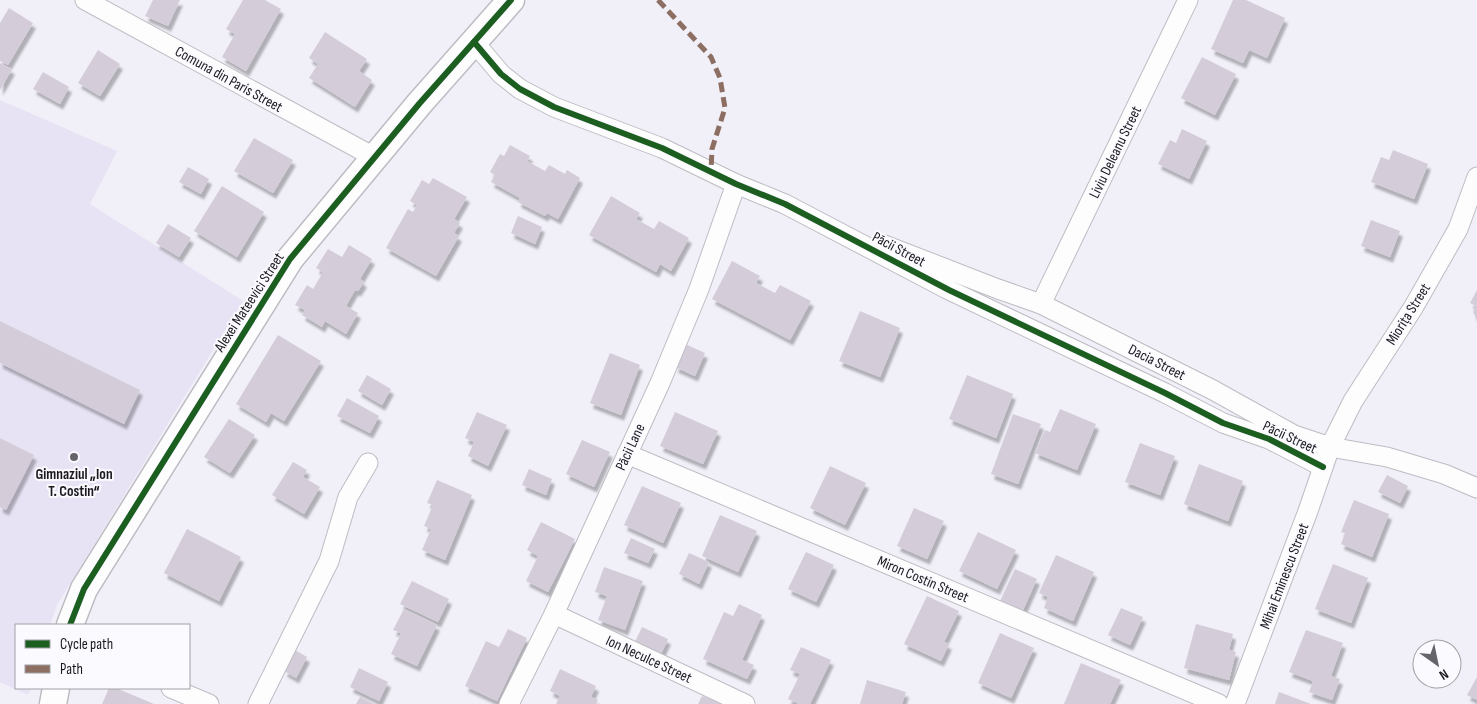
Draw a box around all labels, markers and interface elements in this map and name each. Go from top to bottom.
street label: Comuna din Paris Street [172,42,286,117]
street label: Liviu Deleanu Street [1085,103,1146,201]
street label: Păcii Street [869,228,929,272]
street label: Alexei Mateevici Street [210,249,289,356]
street label: Miorița Street [1382,279,1435,349]
street label: Dacia Street [1125,340,1189,385]
street label: Păcii Street [1260,417,1320,458]
street label: Păcii Lane [611,421,650,474]
marker: Gimnaziul „Ion T. Costin“ [68,451,80,463]
place label: Gimnaziul „Ion T. Costin“ [35,465,113,501]
street label: Mihai Eminescu Street [1256,520,1314,632]
street label: Miron Costin Street [874,552,972,607]
legend [15,624,190,689]
street label: Ion Neculce Street [603,631,695,688]
text: Cycle path [60,635,113,654]
north arrow [1412,639,1462,689]
text: Path [60,660,83,679]
text: N [1436,665,1452,684]

